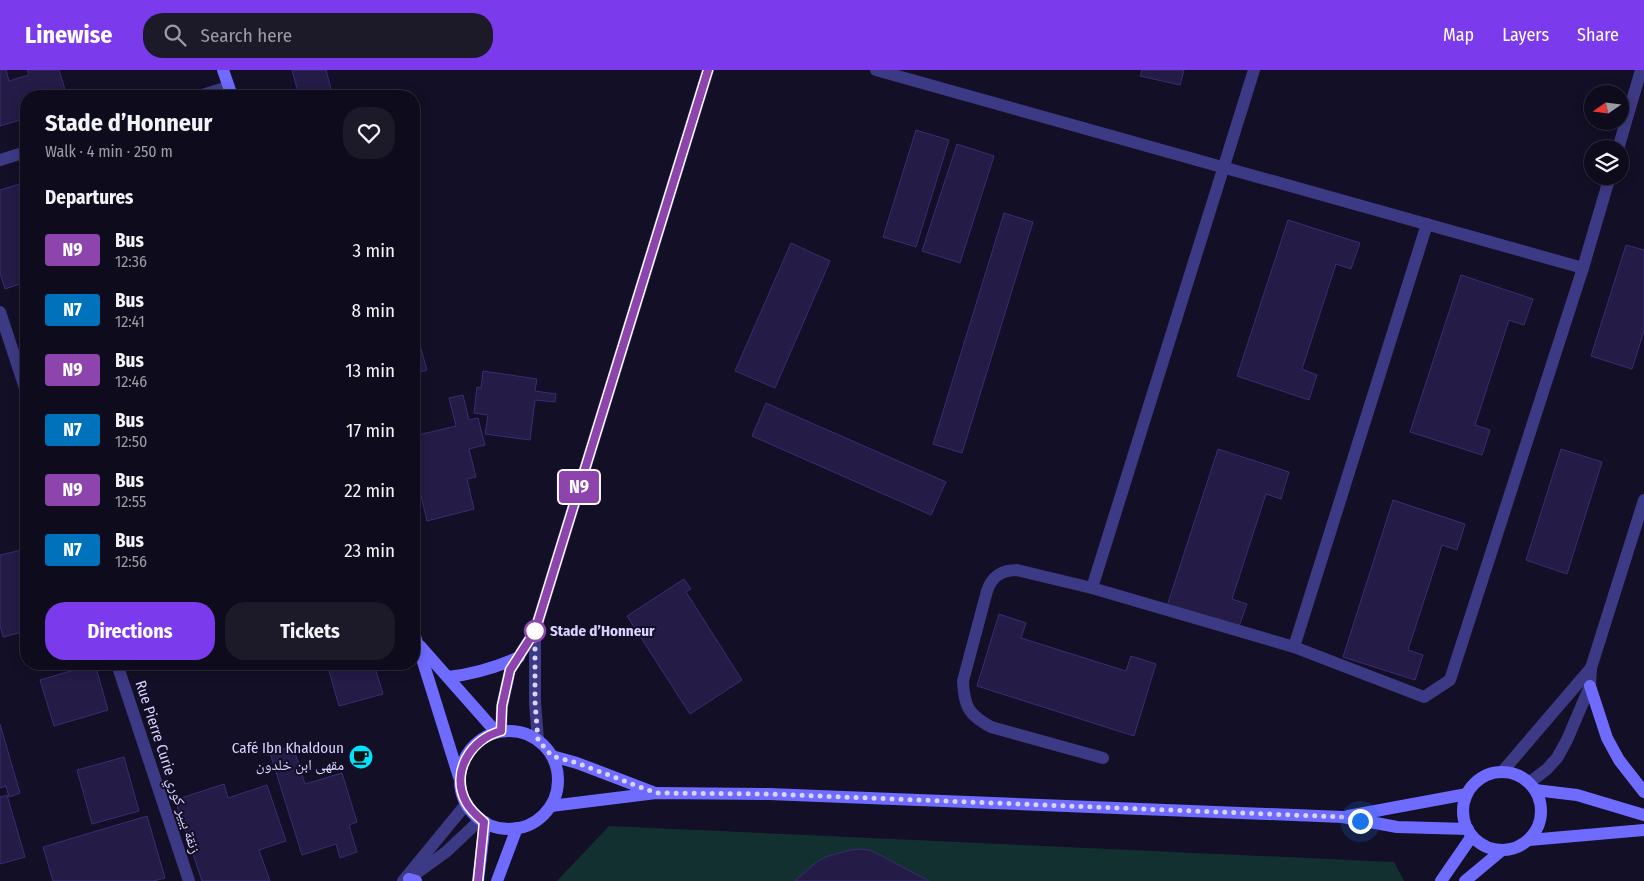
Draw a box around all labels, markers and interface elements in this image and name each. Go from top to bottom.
search box [143,13,493,58]
text: Linewise [25,21,113,49]
icon: search [161,21,189,49]
text: Search here [201,24,292,47]
text: Map [1443,24,1474,46]
text: Layers [1502,24,1549,46]
text: Share [1577,24,1619,46]
north arrow [1584,85,1629,130]
map controls [1584,85,1629,185]
button: heart [343,107,395,159]
text: Stade d’Honneur [45,109,212,137]
button: layers [1584,140,1629,185]
text: Walk · 4 min · 250 m [45,142,173,161]
text: Departures [45,186,133,209]
text: Bus [115,229,144,252]
text: N9 [62,239,83,261]
text: 3 min [353,239,395,262]
text: 12:36 [115,252,147,271]
text: Bus [115,289,144,312]
text: N7 [63,299,82,321]
text: 8 min [352,299,395,322]
text: 12:41 [115,312,145,331]
text: Bus [115,349,144,372]
text: N9 [62,359,83,381]
text: 13 min [345,359,395,382]
text: 12:46 [115,372,147,391]
text: Bus [115,409,144,432]
text: N7 [63,419,82,441]
text: 17 min [346,419,395,442]
text: 12:50 [115,432,147,451]
text: Bus [115,469,144,492]
line badge: N9 [556,471,602,503]
text: N9 [569,476,589,498]
text: N9 [62,479,83,501]
text: 22 min [344,479,395,502]
text: 12:55 [115,492,146,511]
text: Bus [115,529,144,552]
text: N7 [63,539,82,561]
text: 23 min [344,539,395,562]
text: 12:56 [115,552,147,571]
button: Directions [45,602,215,660]
button: Tickets [225,602,395,660]
marker: Stade d’Honneur [524,620,546,642]
place label: Stade d’Honneur [550,622,655,640]
street label: Rue Pierre Curie زنقة بيير كوري [129,678,205,857]
place label: Café Ibn Khaldoun مقهى ابن خلدون [232,739,344,775]
cafe icon: Café Ibn Khaldoun مقهى ابن خلدون [348,744,374,770]
your location [1348,809,1373,834]

